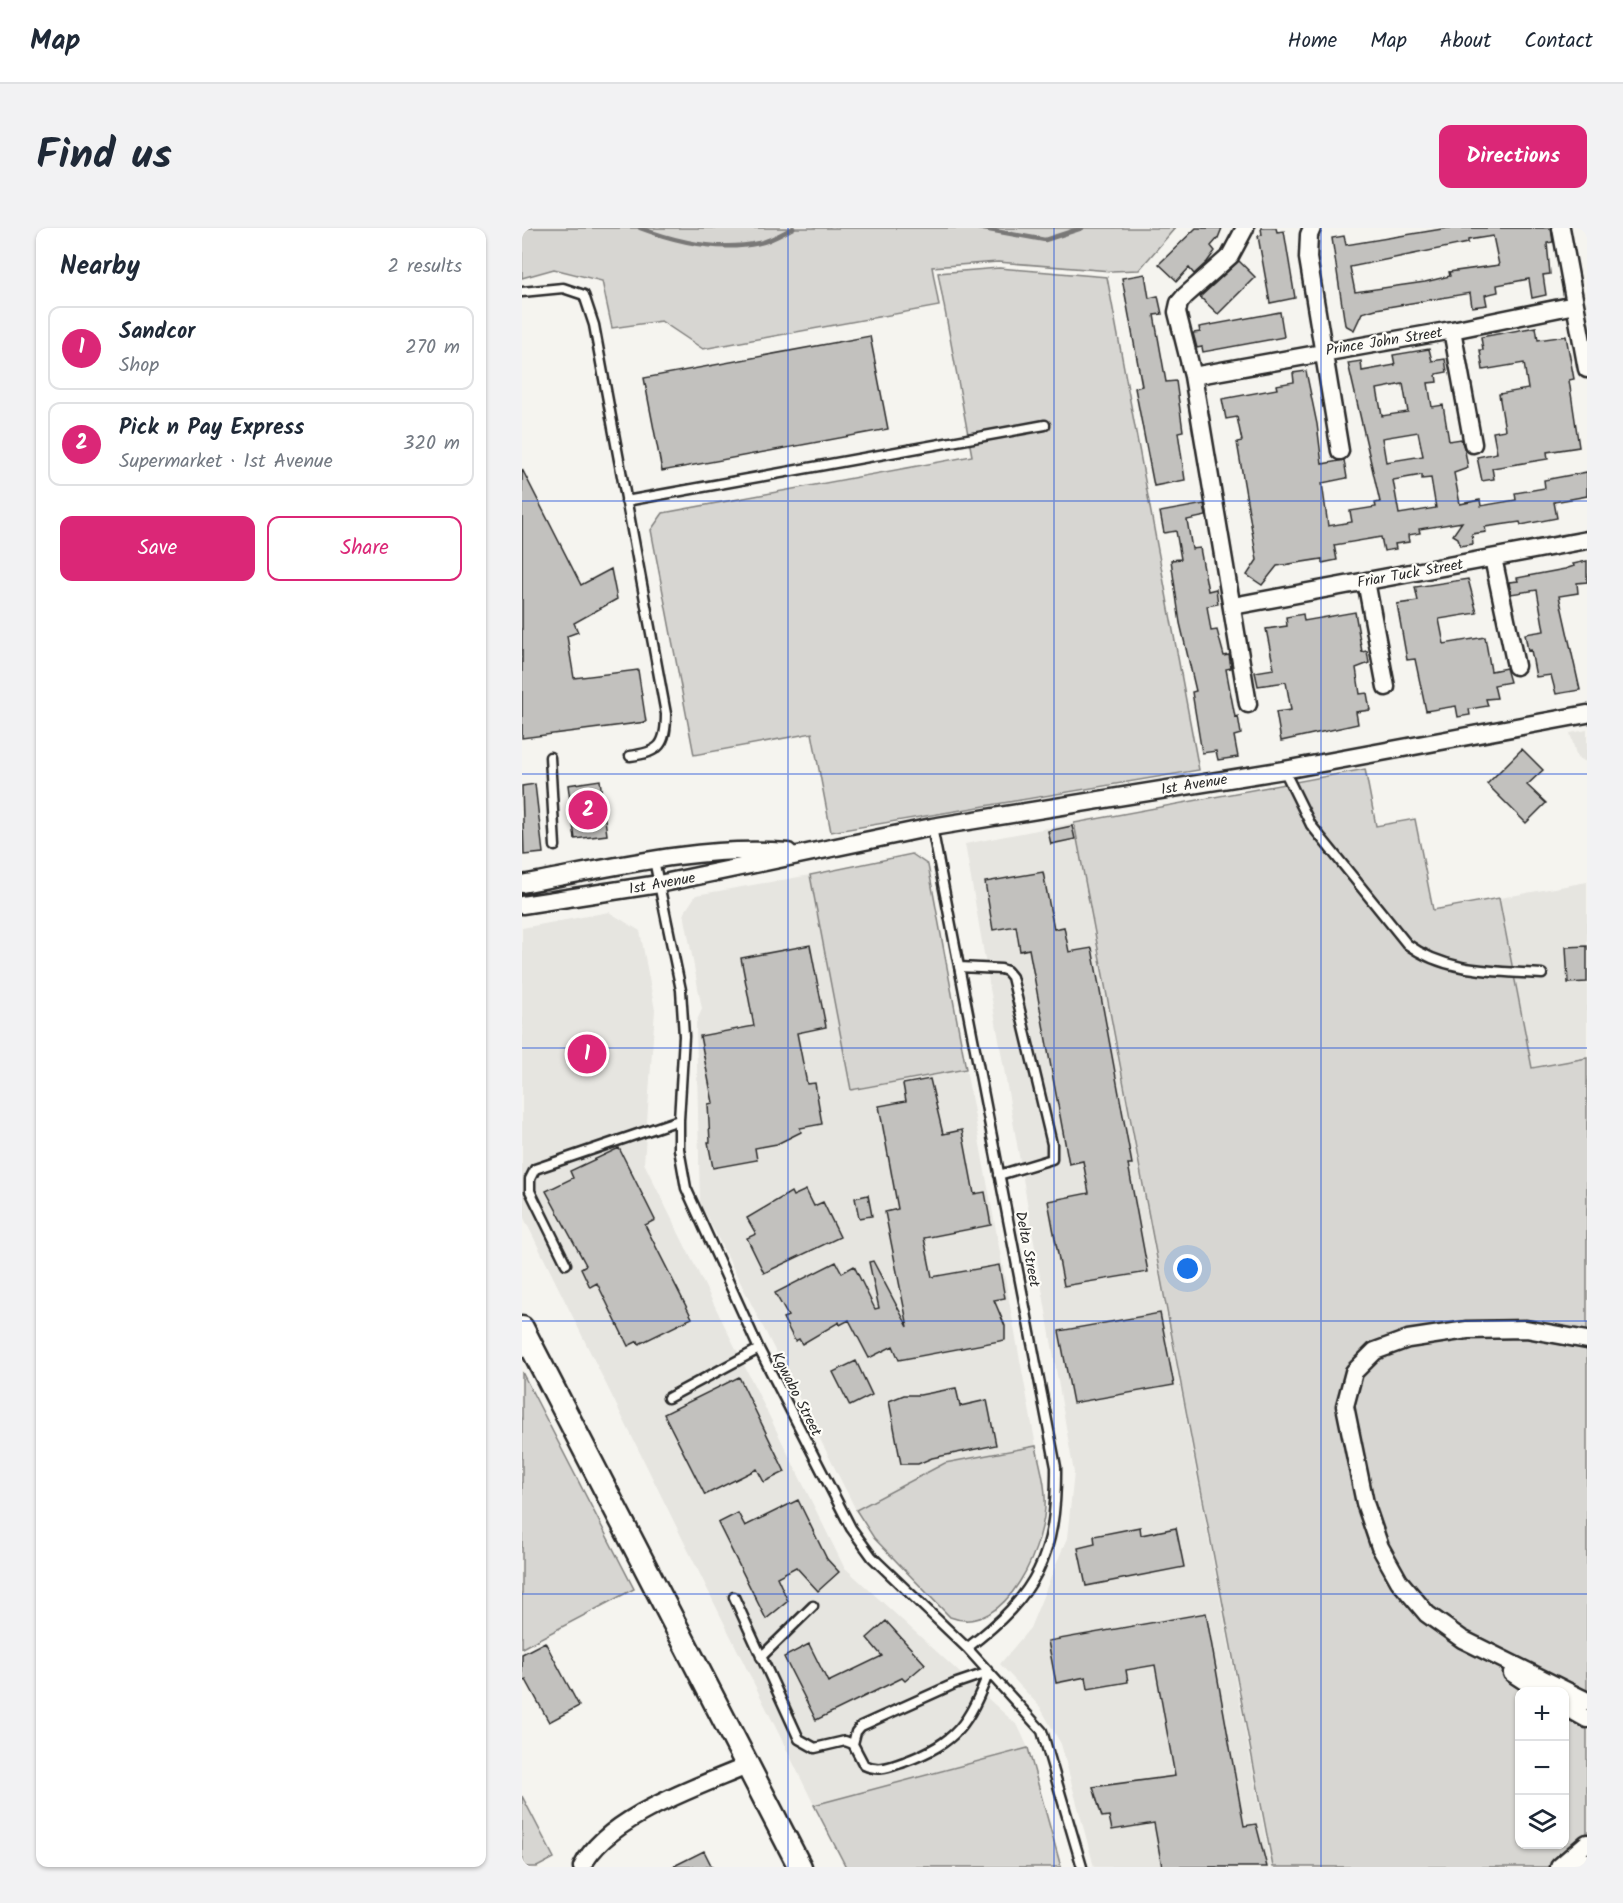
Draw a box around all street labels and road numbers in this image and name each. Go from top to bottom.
street label: Prince John Street [1324,321,1445,363]
street label: Friar Tuck Street [1355,553,1465,595]
street label: 1st Avenue [1159,768,1229,802]
street label: 1st Avenue [627,866,698,902]
street label: Delta Street [1008,1209,1046,1289]
street label: Kgwabo Street [765,1348,828,1441]

